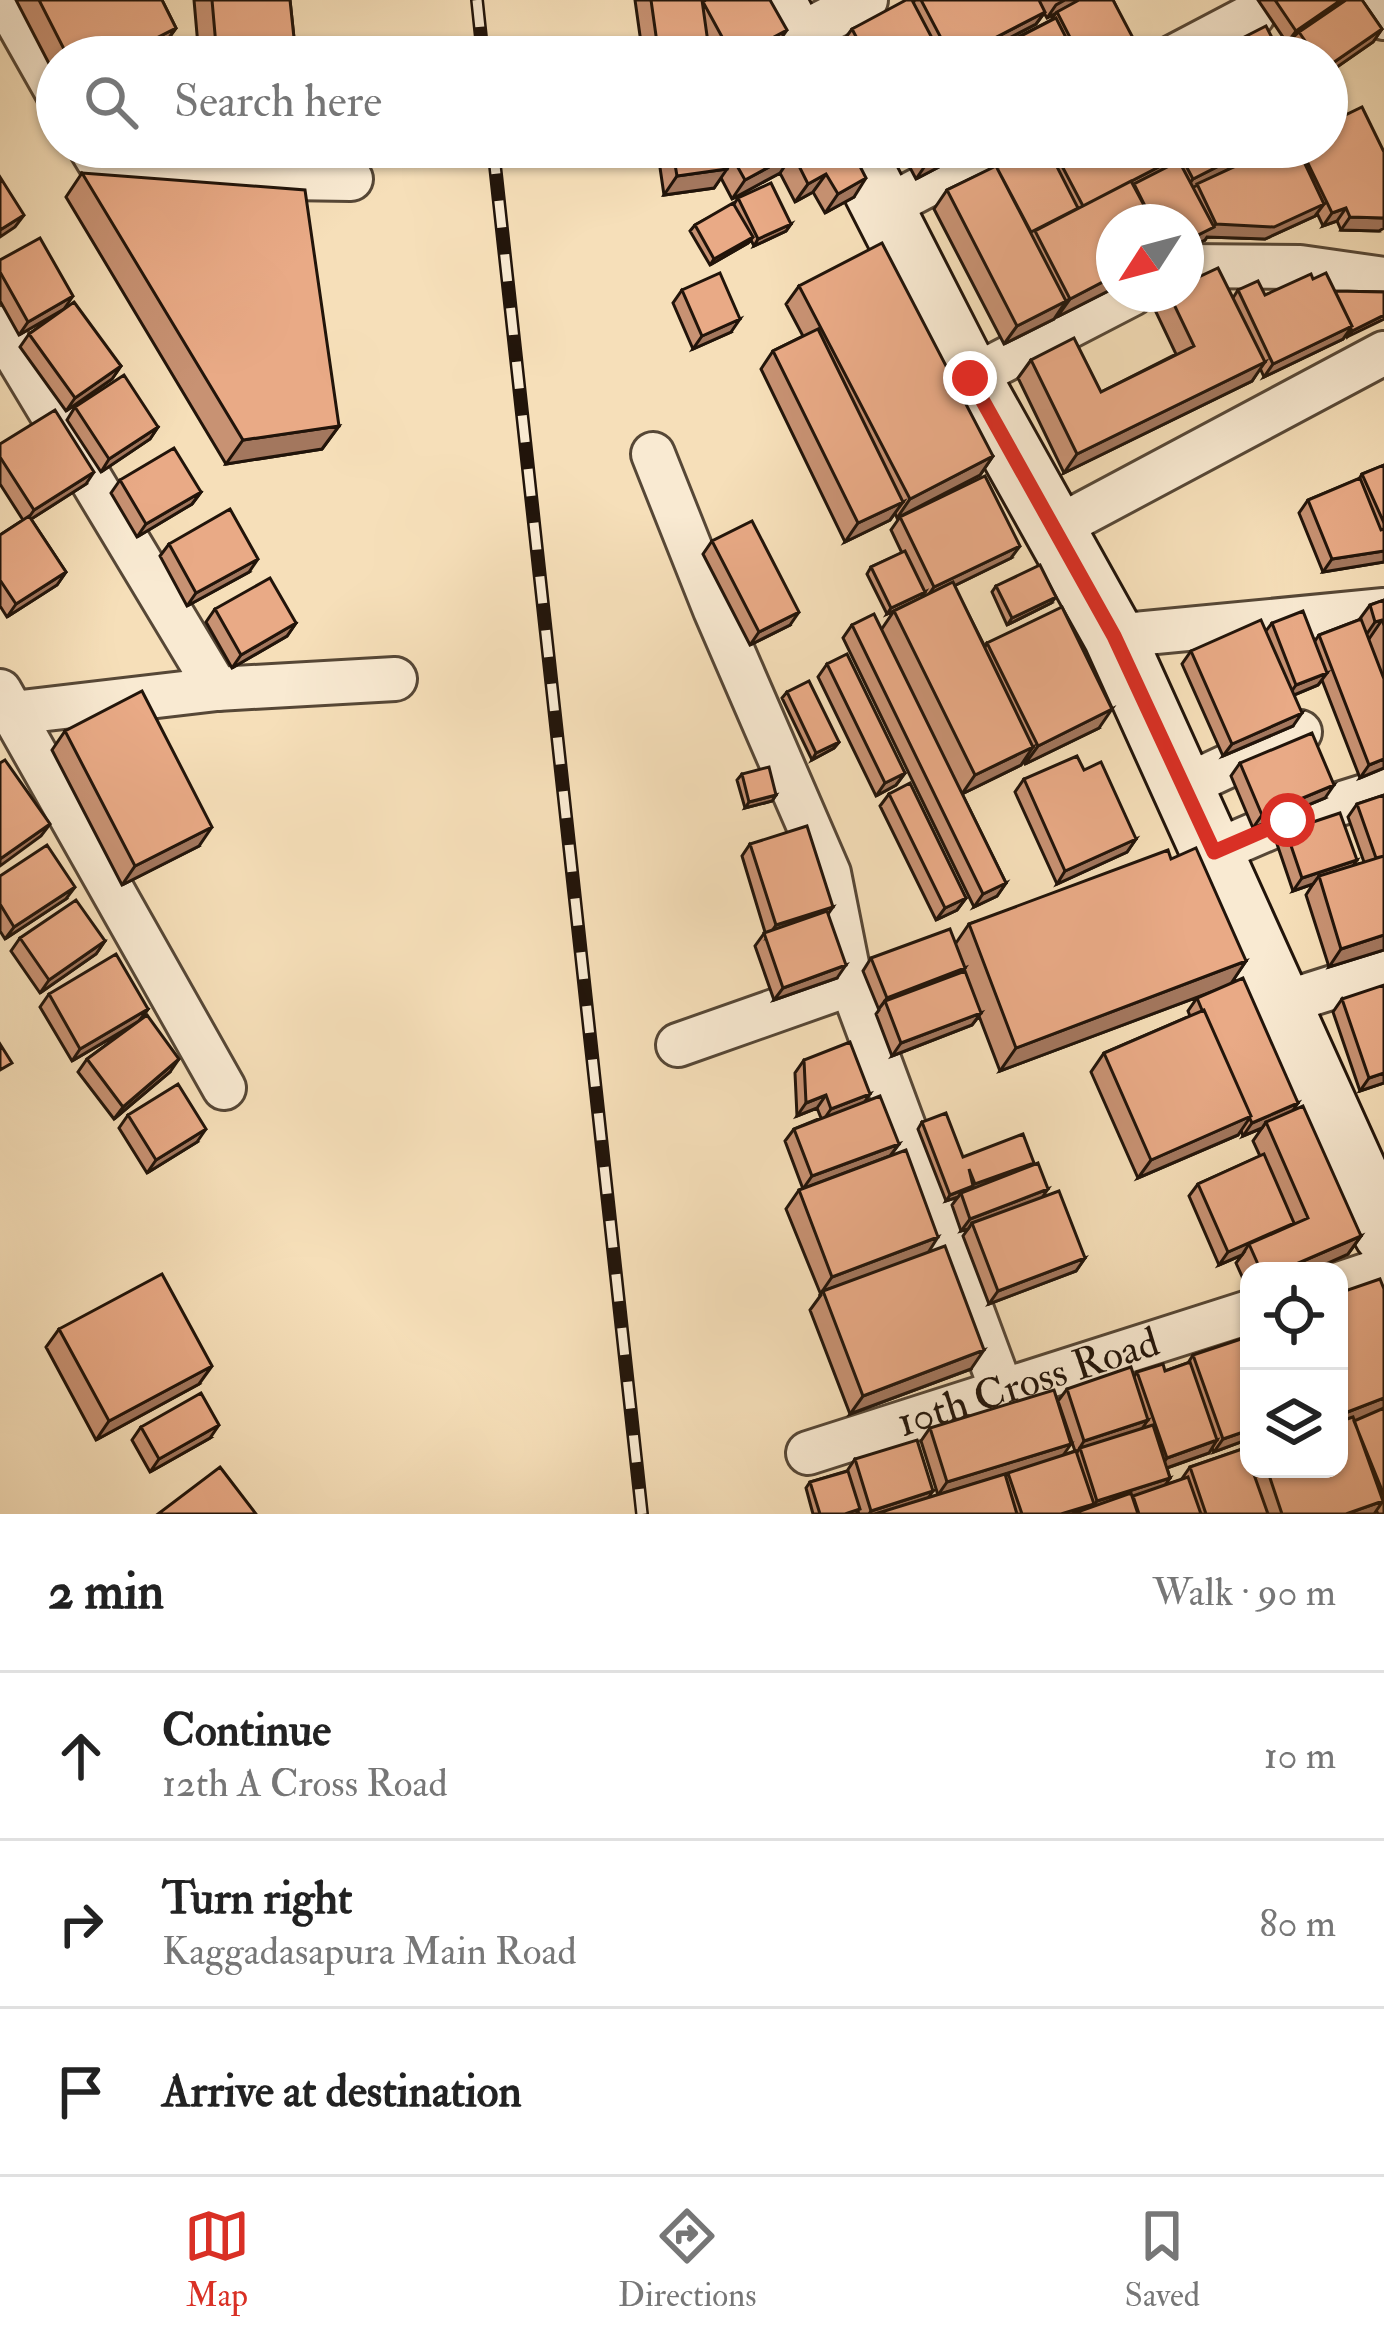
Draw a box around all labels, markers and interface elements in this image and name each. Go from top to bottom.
search box [36,36,1348,168]
icon: search [78,69,144,135]
text: Search here [174,74,382,130]
north arrow [1096,204,1204,312]
route end [943,351,997,405]
route start [1261,793,1315,847]
map controls [1240,1262,1348,1478]
button: locate [1240,1262,1348,1370]
street label: 10th Cross Road [890,1316,1166,1449]
button: layers [1240,1370,1348,1478]
text: 2 min [48,1560,164,1624]
text: Walk · 90 m [1153,1568,1336,1617]
text: Continue [162,1703,331,1759]
icon: ahead [48,1723,114,1789]
text: 10 m [1264,1731,1336,1780]
text: 12th A Cross Road [162,1759,448,1808]
text: Turn right [162,1871,352,1927]
icon: right [48,1891,114,1957]
text: 80 m [1259,1899,1336,1948]
text: Kaggadasapura Main Road [162,1927,577,1976]
icon: arrive [48,2059,114,2125]
text: Arrive at destination [162,2064,522,2120]
tab: Map [184,2203,250,2316]
tab: Directions [618,2203,757,2316]
tab: Saved [1125,2203,1200,2316]

